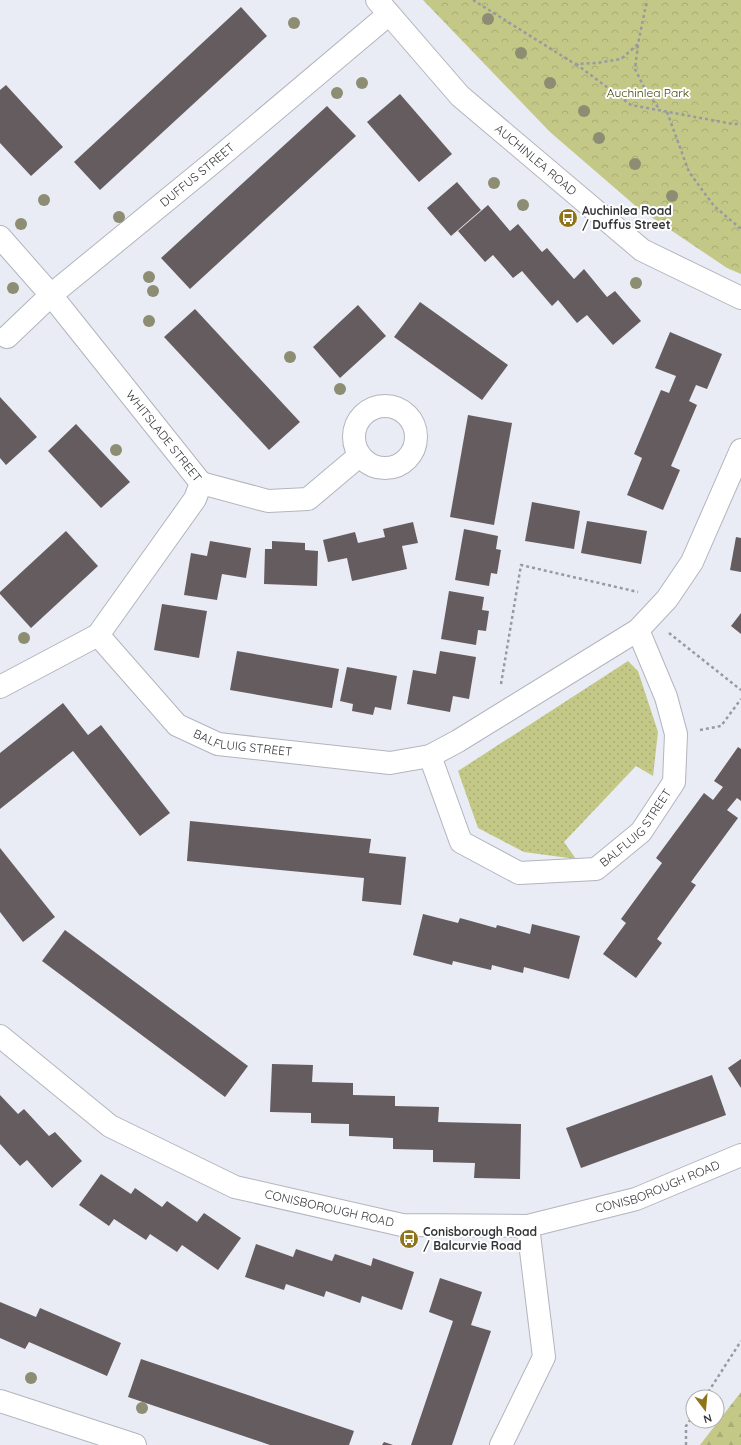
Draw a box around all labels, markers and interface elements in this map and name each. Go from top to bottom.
park label: Auchinlea Park [607,85,689,100]
street label: AUCHINLEA ROAD [492,121,580,199]
street label: DUFFUS STREET [157,140,237,210]
place label: Auchinlea Road / Duffus Street [582,203,672,232]
bus stop icon: Auchinlea Road / Duffus Street [557,207,579,229]
street label: WHITSLADE STREET [123,387,205,485]
street label: BALFLUIG STREET [191,726,293,759]
street label: BALFLUIG STREET [596,786,674,870]
street label: CONISBOROUGH ROAD [593,1157,722,1216]
street label: CONISBOROUGH ROAD [263,1186,396,1230]
place label: Conisborough Road / Balcurvie Road [423,1224,537,1253]
bus stop icon: Conisborough Road / Balcurvie Road [398,1228,420,1250]
north arrow [685,1389,725,1429]
text: N [702,1411,714,1426]

